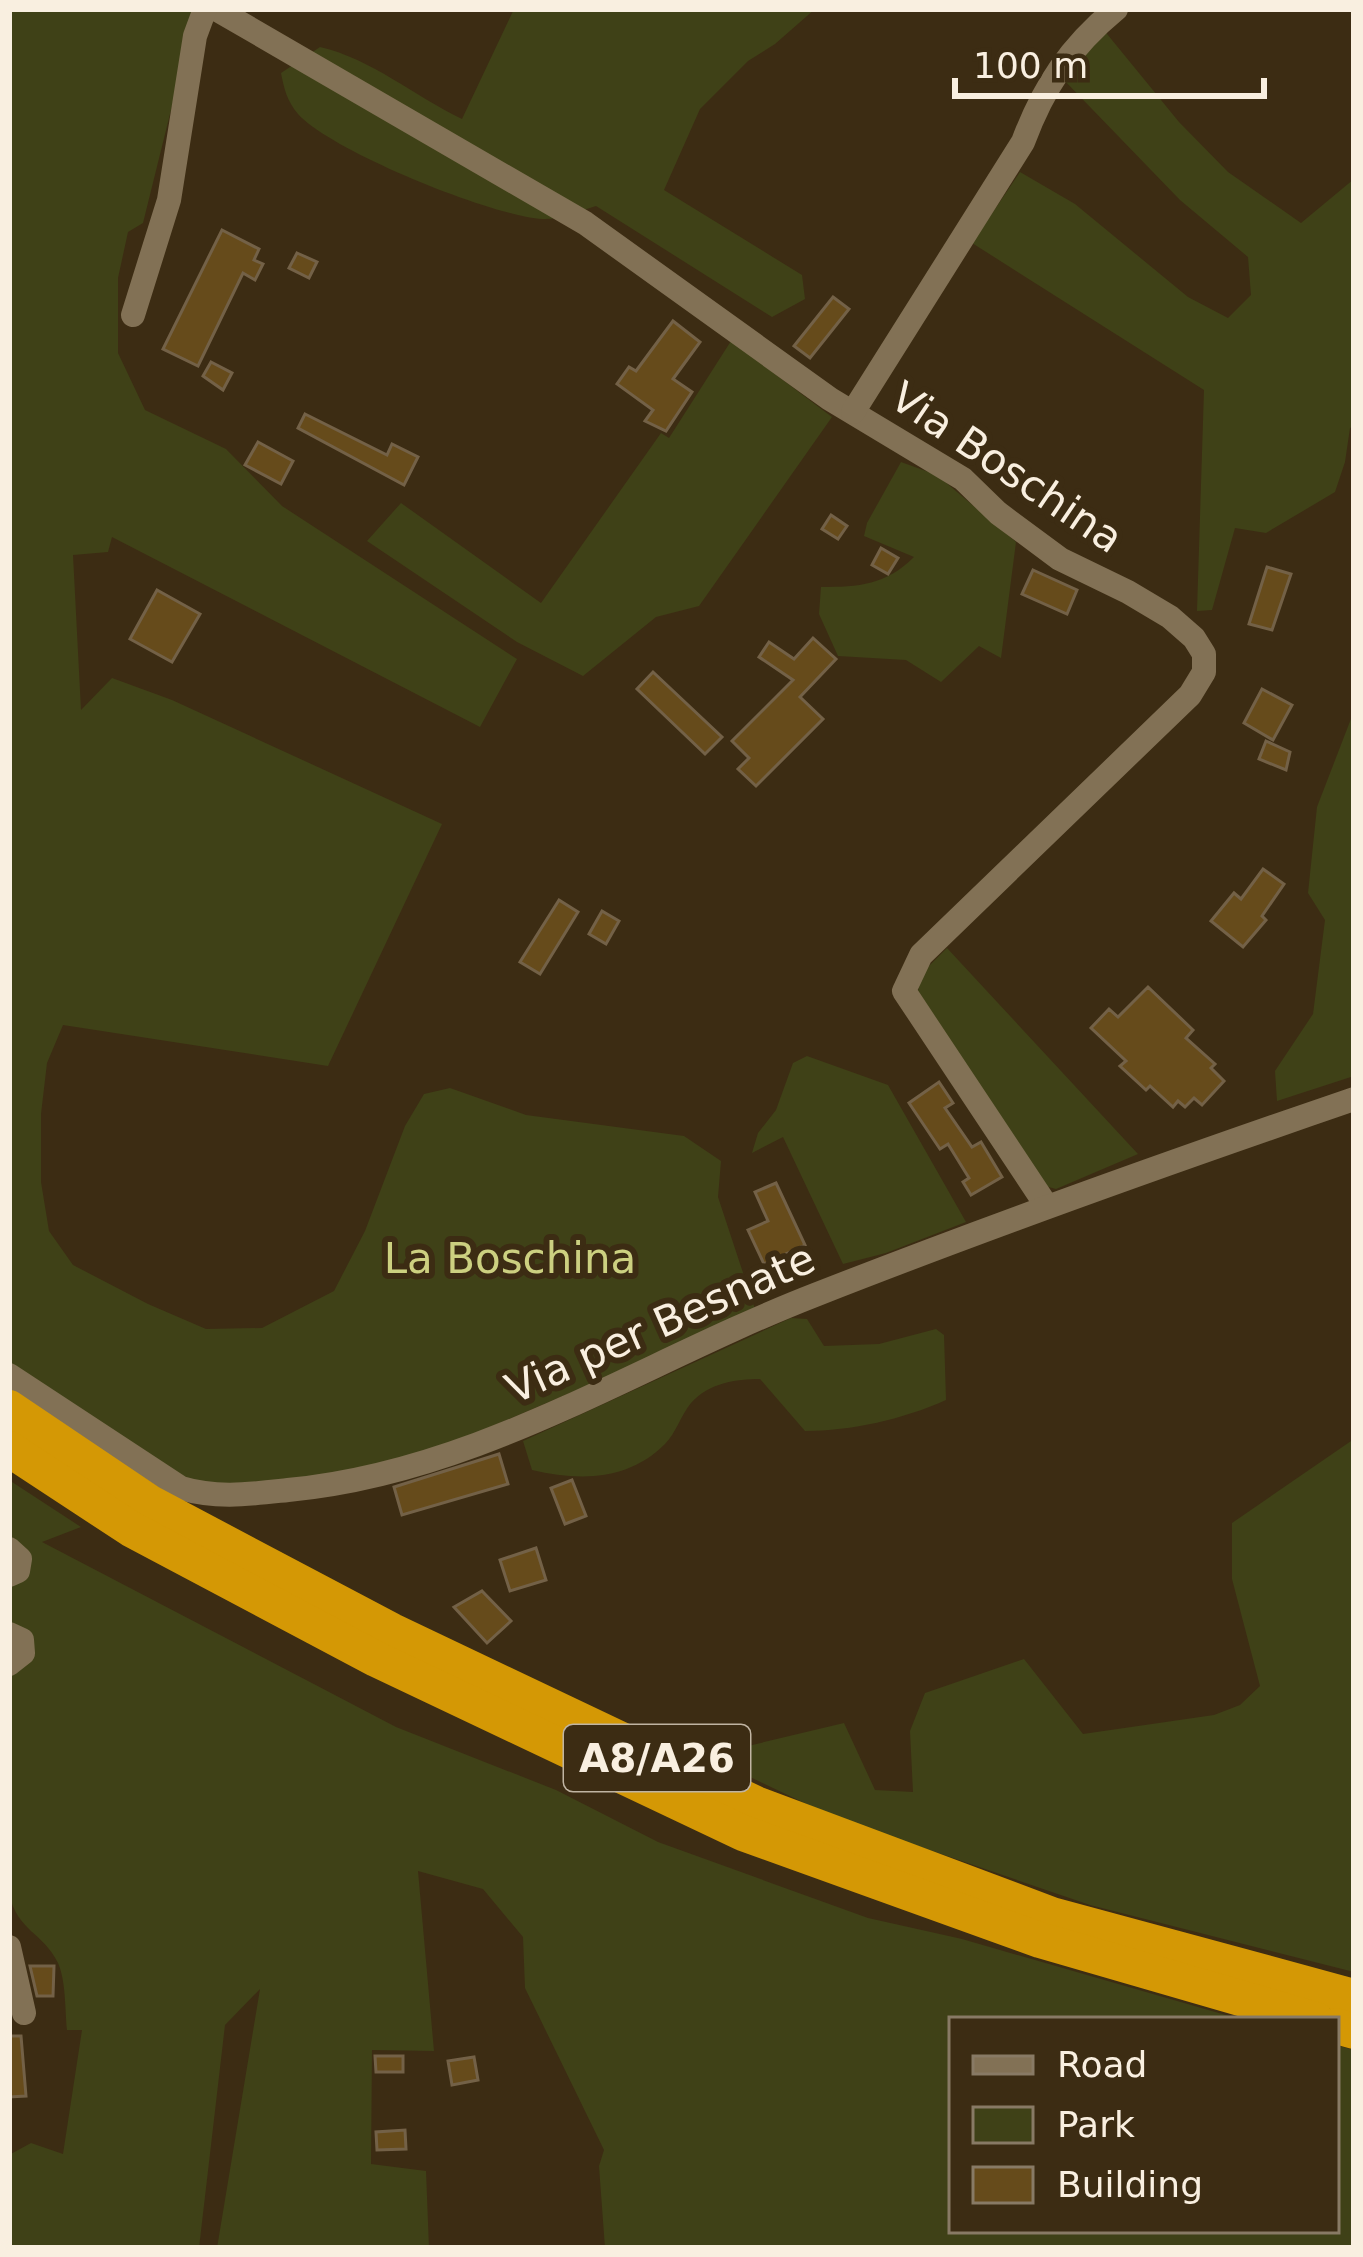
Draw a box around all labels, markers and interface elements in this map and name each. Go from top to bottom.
scale bar [955,24,1264,98]
text: 100 m [973,45,1088,86]
street label: Via Boschina [882,372,1132,563]
street label: Via per Besnate [498,1233,822,1414]
park label: La Boschina [384,1234,636,1283]
road number: A8/A26 [564,1725,750,1791]
legend [949,2017,1339,2233]
text: Road [1057,2044,1147,2085]
text: Park [1057,2104,1135,2145]
text: Building [1057,2164,1203,2205]

